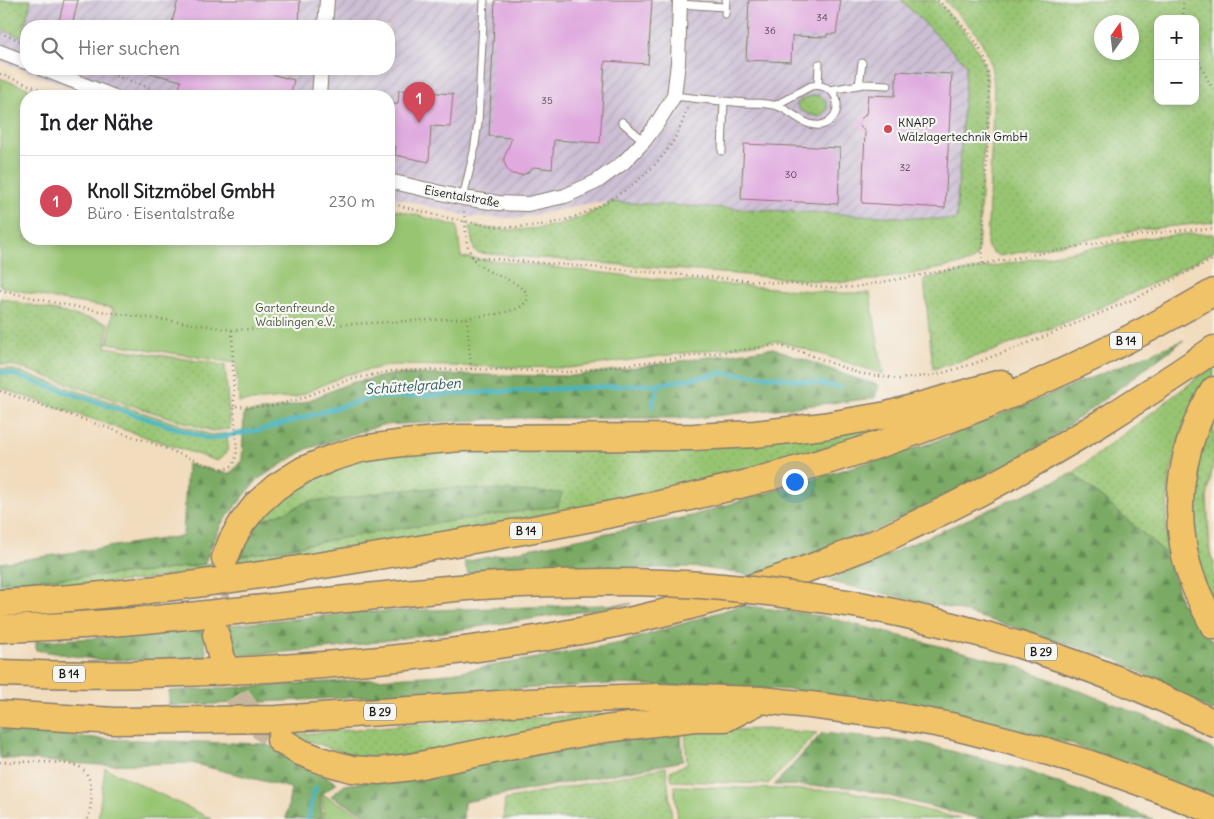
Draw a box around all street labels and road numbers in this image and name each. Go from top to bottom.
street label: Eisentalstraße [423,182,501,210]
road number: B 14 [1110,332,1142,350]
road number: B 14 [510,522,542,540]
road number: B 29 [1025,644,1057,660]
road number: B 14 [53,666,85,682]
road number: B 29 [364,704,396,720]

